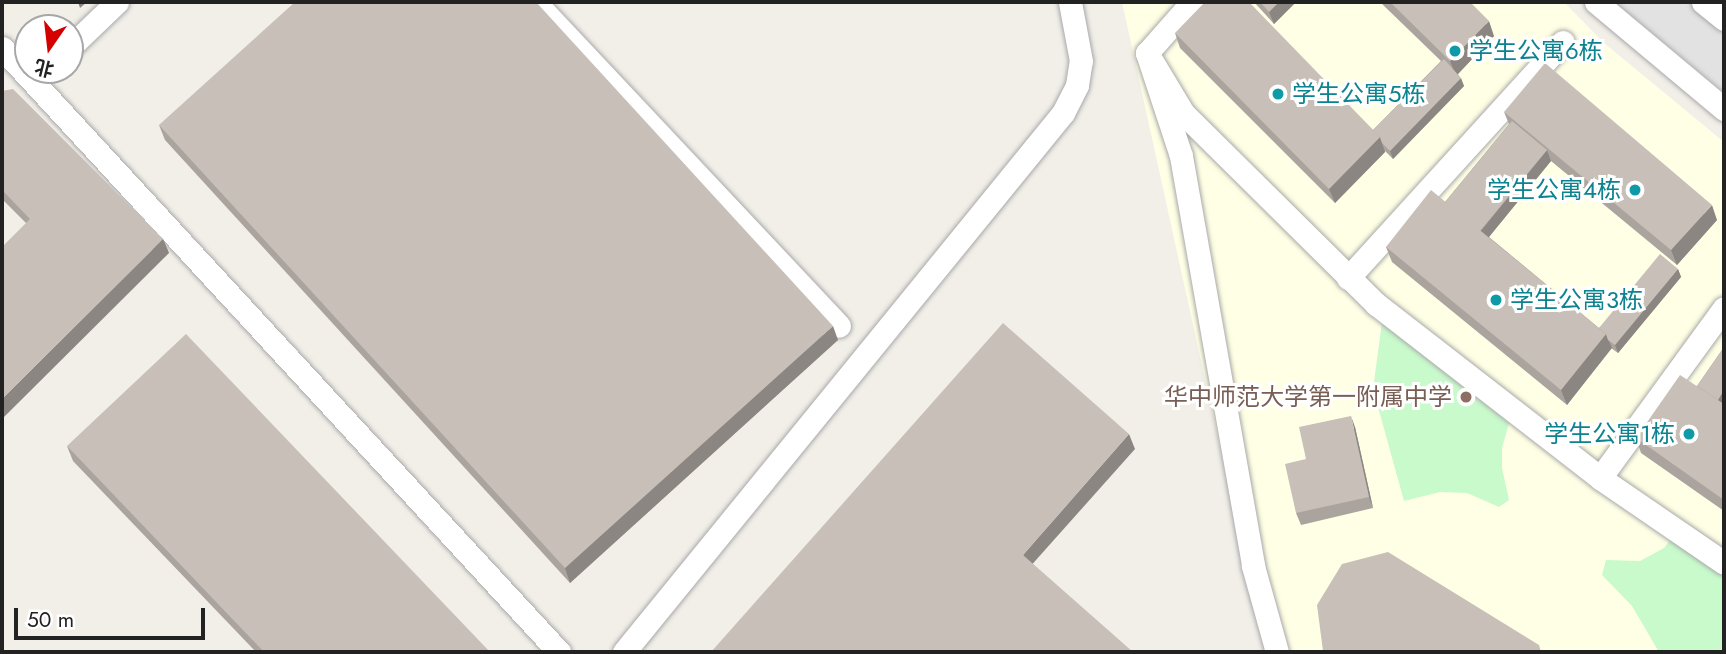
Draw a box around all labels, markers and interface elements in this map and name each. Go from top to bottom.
north arrow [14,14,84,84]
place label: 学生公寓6栋 [1469,37,1603,65]
marker: 学生公寓6栋 [1447,43,1463,59]
text: 北 [32,53,57,83]
place label: 学生公寓5栋 [1292,80,1426,108]
marker: 学生公寓5栋 [1270,86,1286,102]
place label: 学生公寓4栋 [1487,176,1621,204]
marker: 学生公寓4栋 [1627,182,1643,198]
place label: 学生公寓3栋 [1510,286,1643,314]
marker: 学生公寓3栋 [1488,292,1504,308]
place label: 华中师范大学第一附属中学 [1164,383,1452,411]
marker: 华中师范大学第一附属中学 [1458,389,1474,405]
place label: 学生公寓1栋 [1544,420,1675,448]
marker: 学生公寓1栋 [1681,426,1697,442]
scale bar [18,594,208,638]
text: 50 m [27,605,74,635]

